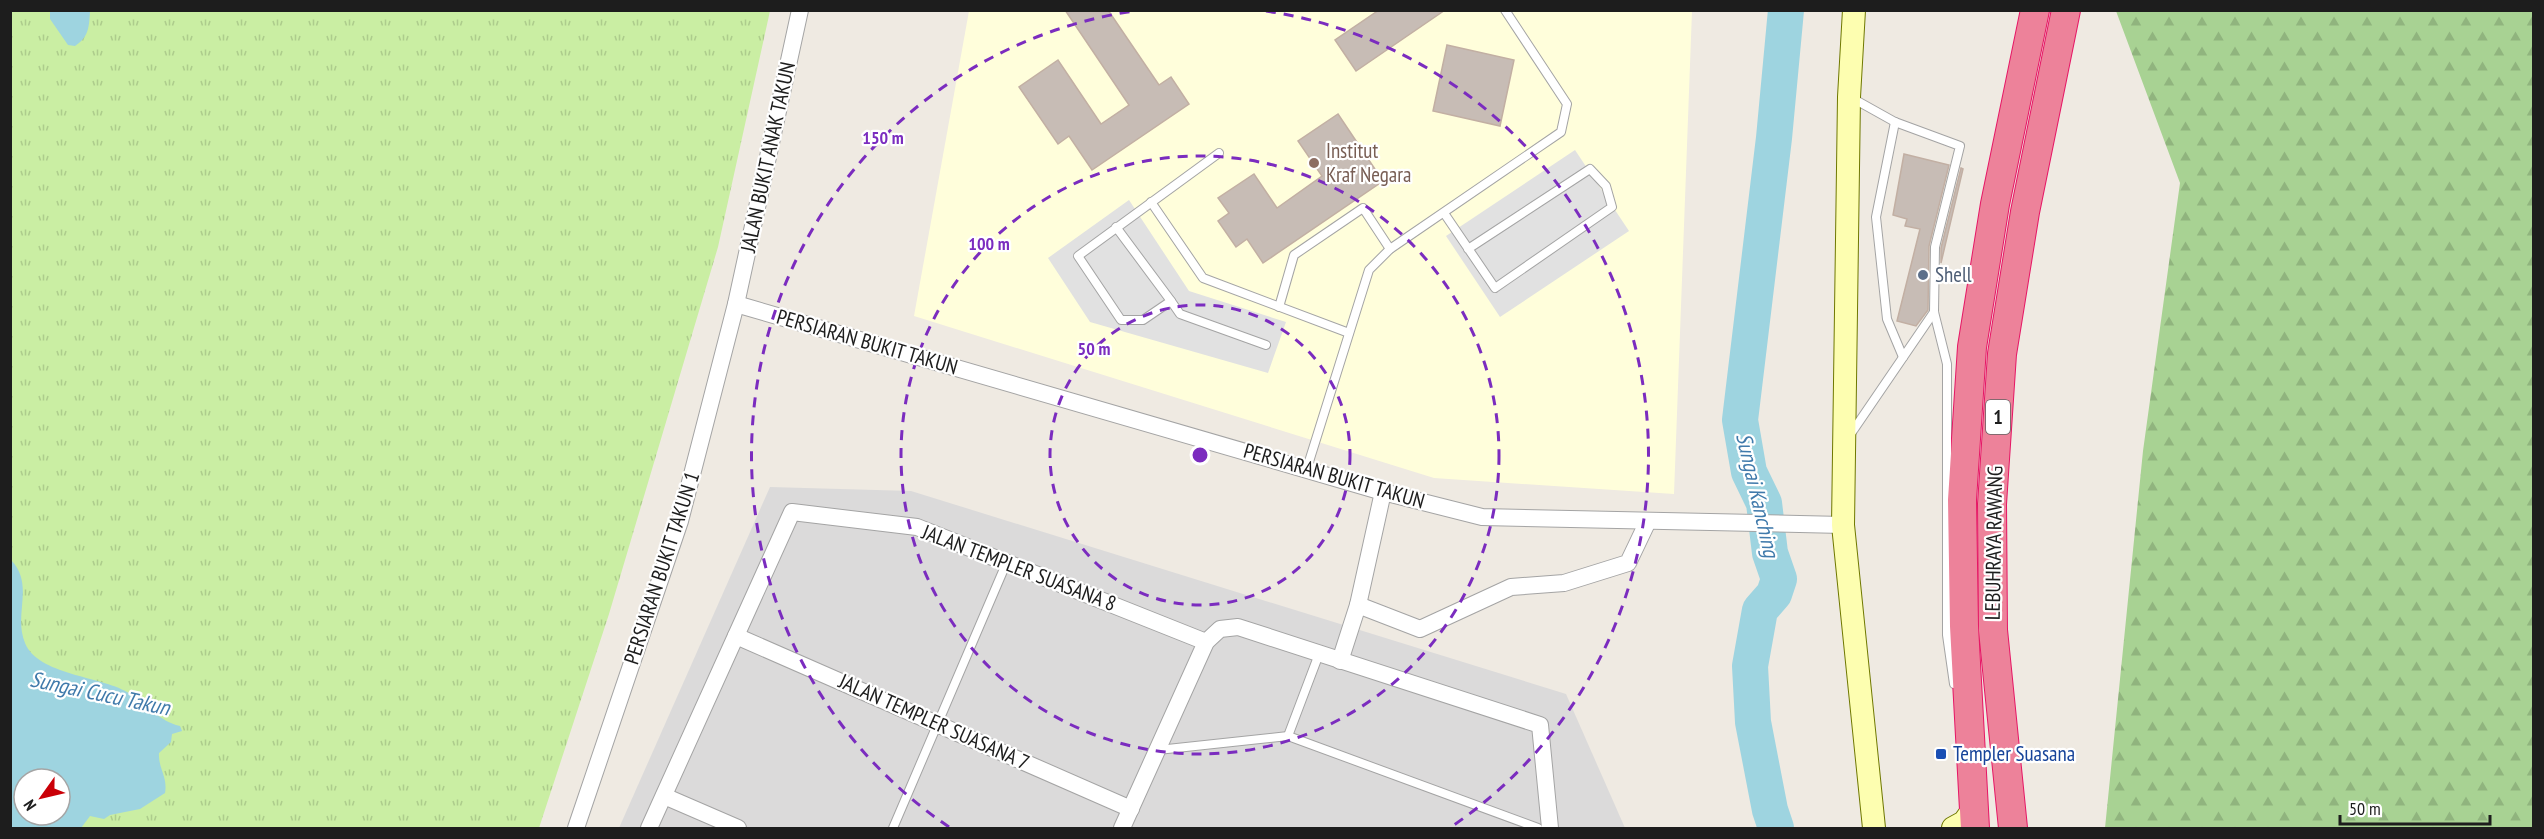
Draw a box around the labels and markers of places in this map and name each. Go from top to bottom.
place label: Institut Kraf Negara [1326,137,1411,188]
marker: Institut Kraf Negara [1307,156,1321,170]
place label: Shell [1935,261,1972,288]
marker: Shell [1916,268,1930,282]
centre of rings [1190,445,1210,465]
place label: Templer Suasana [1953,740,2075,767]
marker: Templer Suasana [1934,747,1948,761]

